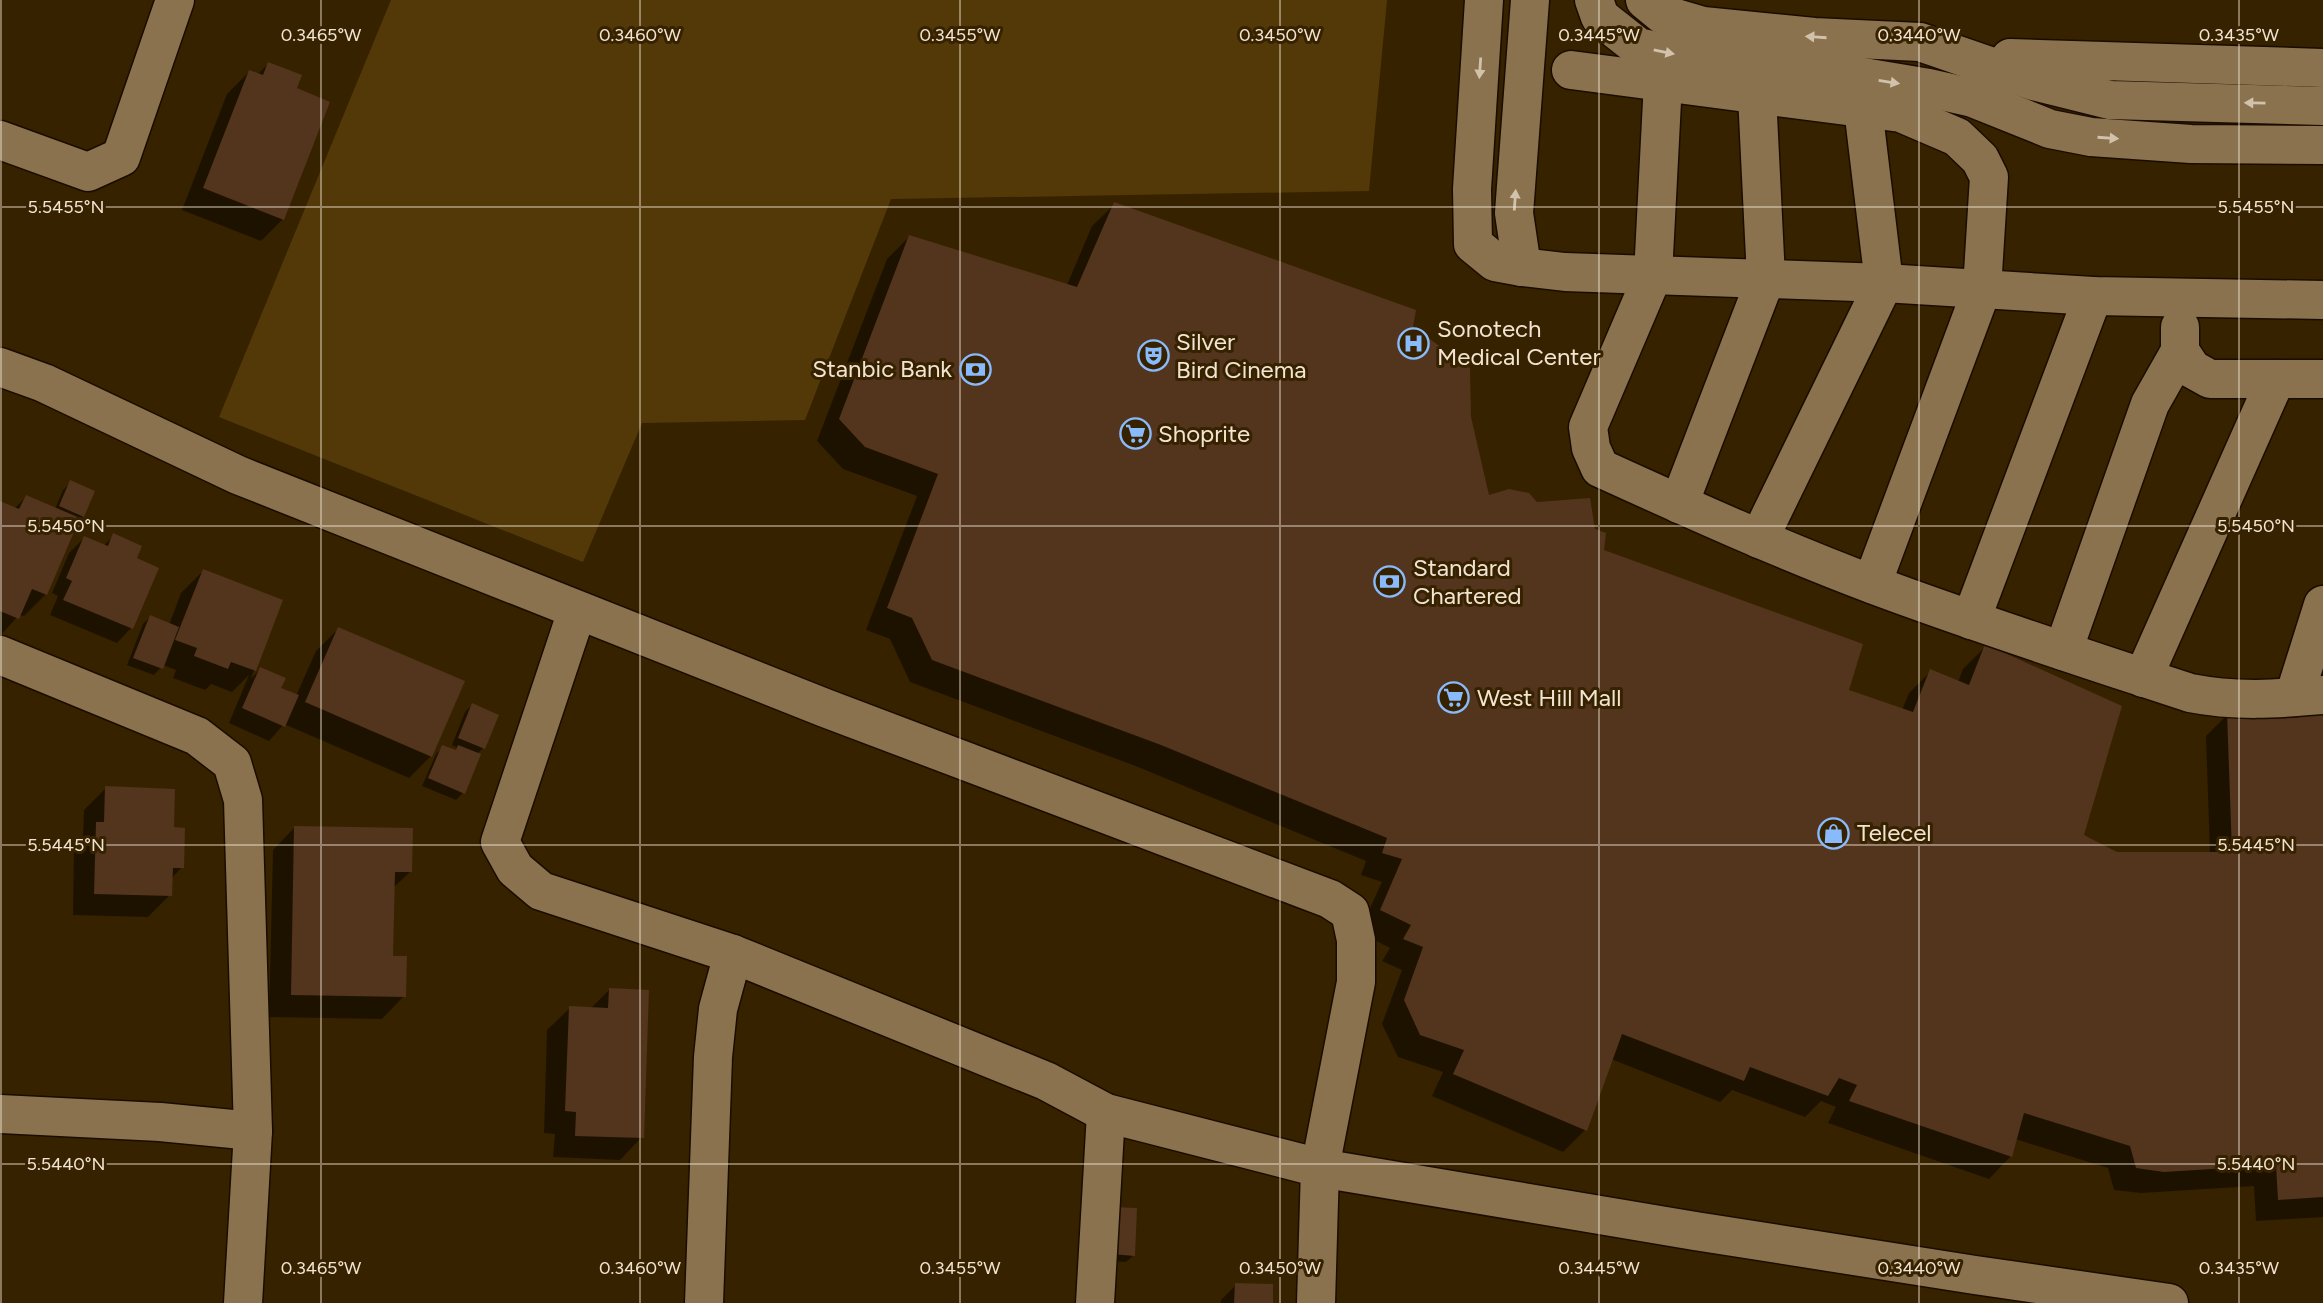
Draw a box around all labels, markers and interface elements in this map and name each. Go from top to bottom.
text: 0.3465°W [281,24,362,46]
text: 0.3460°W [599,24,682,46]
text: 0.3455°W [920,24,1001,46]
text: 0.3450°W [1239,24,1322,46]
text: 0.3445°W [1558,24,1641,46]
text: 0.3440°W [1878,24,1961,46]
text: 0.3435°W [2199,24,2280,46]
one-way arrow [1805,31,1827,42]
one-way arrow [1653,47,1675,58]
one-way arrow [1474,57,1485,79]
one-way arrow [1878,77,1900,88]
one-way arrow [2244,97,2266,108]
one-way arrow [2097,133,2119,144]
one-way arrow [1510,189,1521,211]
text: 5.5455°N [28,196,104,218]
text: 5.5455°N [2218,196,2294,218]
place label: Sonotech Medical Center [1437,314,1601,371]
hospital icon: Sonotech Medical Center [1397,326,1431,360]
place label: Silver Bird Cinema [1176,327,1306,384]
theatre icon: Silver Bird Cinema [1136,339,1170,373]
bank icon: Stanbic Bank [958,352,992,386]
place label: Stanbic Bank [812,354,952,383]
supermarket icon: Shoprite [1118,417,1152,451]
place label: Shoprite [1158,419,1250,448]
text: 5.5450°N [27,515,105,537]
text: 5.5450°N [2217,515,2295,537]
place label: Standard Chartered [1413,553,1521,610]
bank icon: Standard Chartered [1373,565,1407,599]
supermarket icon: West Hill Mall [1437,681,1471,715]
place label: West Hill Mall [1477,683,1622,712]
shop icon: Telecel [1817,816,1851,850]
place label: Telecel [1857,818,1932,847]
text: 5.5445°N [27,834,105,856]
text: 5.5445°N [2217,834,2295,856]
text: 5.5440°N [27,1153,105,1175]
text: 5.5440°N [2217,1153,2295,1175]
text: 0.3465°W [281,1257,362,1279]
text: 0.3460°W [599,1257,682,1279]
text: 0.3455°W [920,1257,1001,1279]
text: 0.3450°W [1239,1257,1322,1279]
text: 0.3445°W [1558,1257,1641,1279]
text: 0.3440°W [1878,1257,1961,1279]
text: 0.3435°W [2199,1257,2280,1279]

